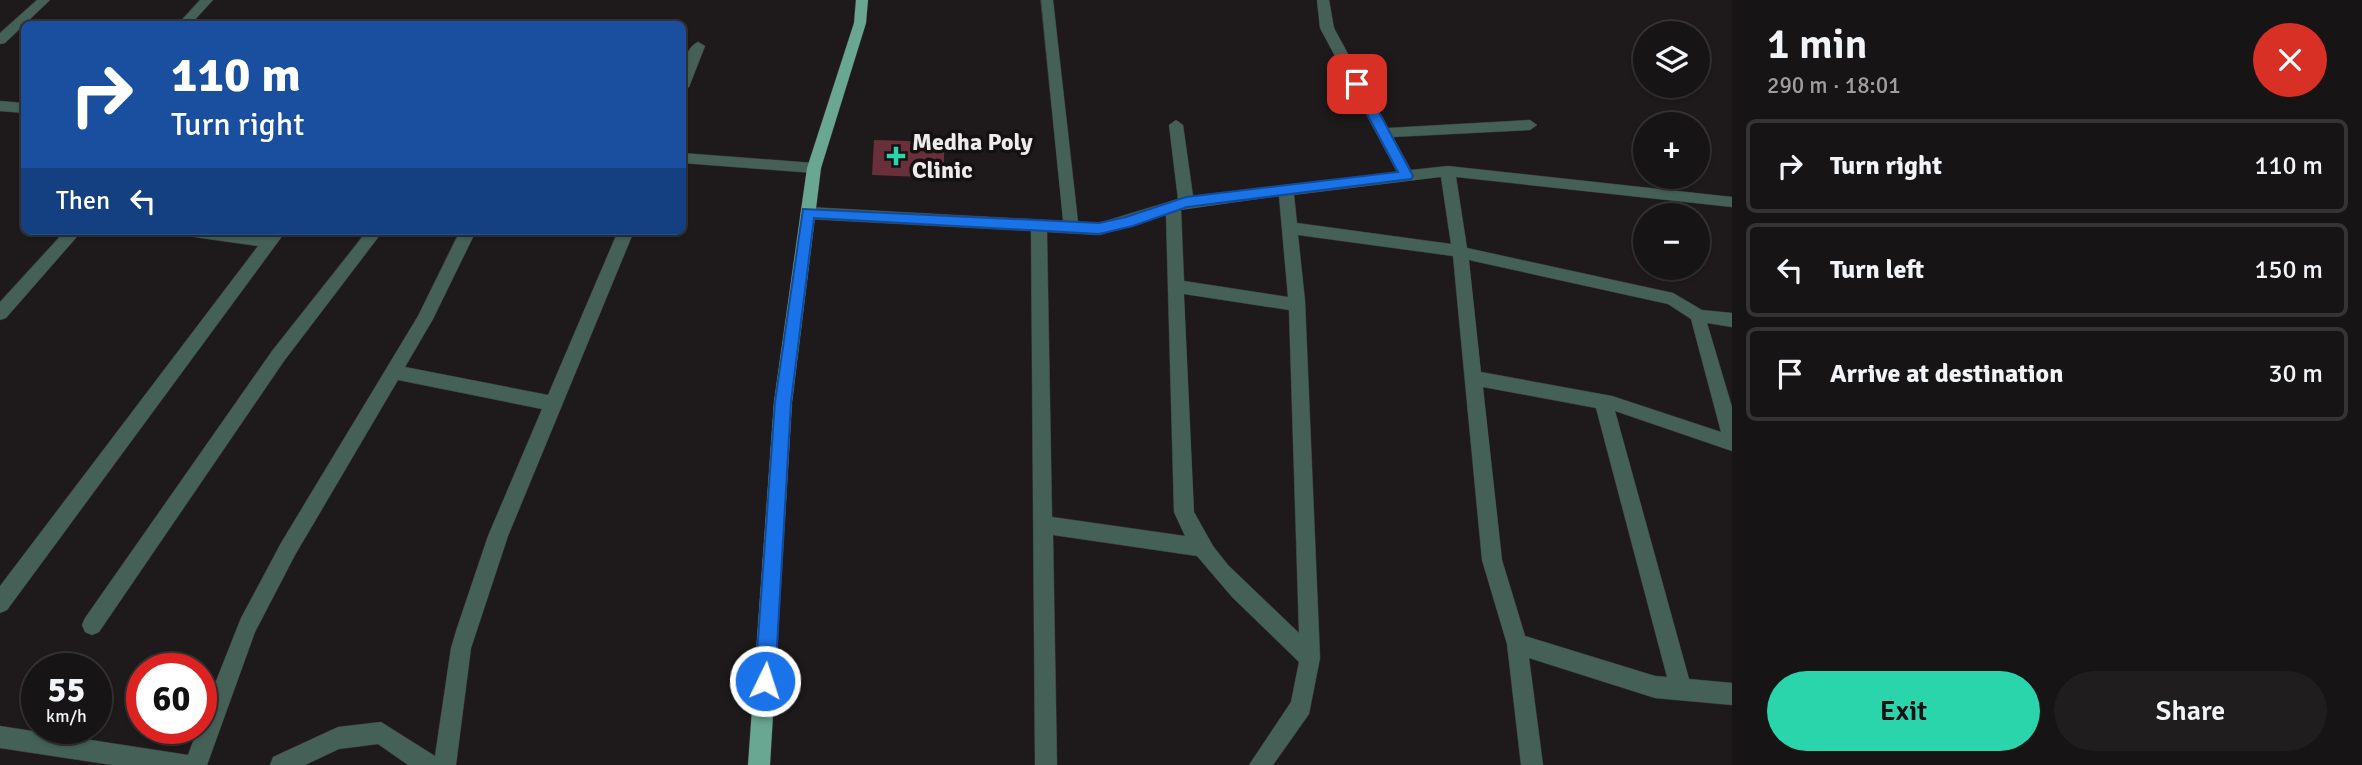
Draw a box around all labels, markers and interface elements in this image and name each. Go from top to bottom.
text: 1 min [1767,19,1868,70]
map controls [1633,21,1710,280]
button: layers [1633,21,1710,98]
button: close [2253,23,2327,97]
text: 110 m [171,45,301,105]
icon: right [56,49,147,140]
pin [1327,54,1387,114]
icon: arrive [1338,65,1376,103]
text: 290 m · 18:01 [1767,71,1901,100]
text: Turn right [171,105,304,144]
button: + [1633,112,1710,189]
place label: Medha Poly Clinic [912,127,1033,185]
marker: Medha Poly Clinic [886,146,906,166]
icon: right [1771,147,1809,185]
text: Turn right [1830,150,1942,182]
text: 110 m [2254,150,2323,182]
icon: left [124,182,162,220]
text: Then [56,185,110,217]
button: − [1633,203,1710,280]
icon: left [1771,251,1809,289]
text: Turn left [1830,254,1924,286]
text: 150 m [2254,254,2323,286]
icon: arrive [1771,355,1809,393]
text: Arrive at destination [1830,358,2063,390]
text: 30 m [2268,358,2323,390]
position arrow [728,644,802,718]
speed limit sign: 60 [126,653,217,744]
text: 55 [48,668,85,711]
button: Exit [1767,671,2040,751]
button: Share [2054,671,2327,751]
text: km/h [46,705,87,727]

